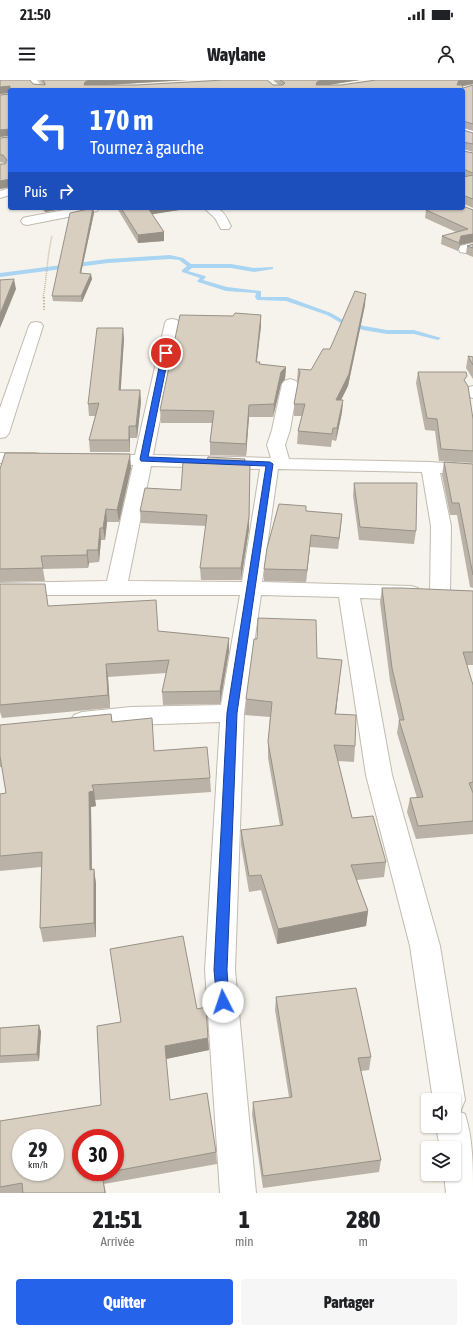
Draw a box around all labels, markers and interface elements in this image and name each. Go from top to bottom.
text: 21:50 [20,6,51,23]
icon: menu [16,43,38,65]
icon: person [435,43,457,65]
text: Waylane [207,44,266,65]
icon: left [24,104,76,156]
text: 170 m [90,104,153,136]
text: Tournez à gauche [90,137,204,158]
icon: right [55,180,77,202]
text: Puis [24,183,47,200]
pin [149,336,183,370]
icon: arrive [155,342,177,364]
position arrow [202,981,244,1023]
map controls [421,1093,461,1181]
button: sound [421,1093,461,1133]
speed limit sign: 30 [72,1129,124,1181]
text: 29 [29,1138,47,1161]
button: layers [421,1141,461,1181]
text: km/h [28,1159,48,1170]
text: 21:51 [93,1206,142,1233]
text: 1 [239,1206,250,1233]
text: 280 [346,1206,380,1233]
text: Arrivée [100,1234,134,1249]
text: min [235,1234,254,1249]
text: m [359,1234,368,1249]
button: Quitter [16,1279,233,1325]
button: Partager [241,1279,457,1325]

